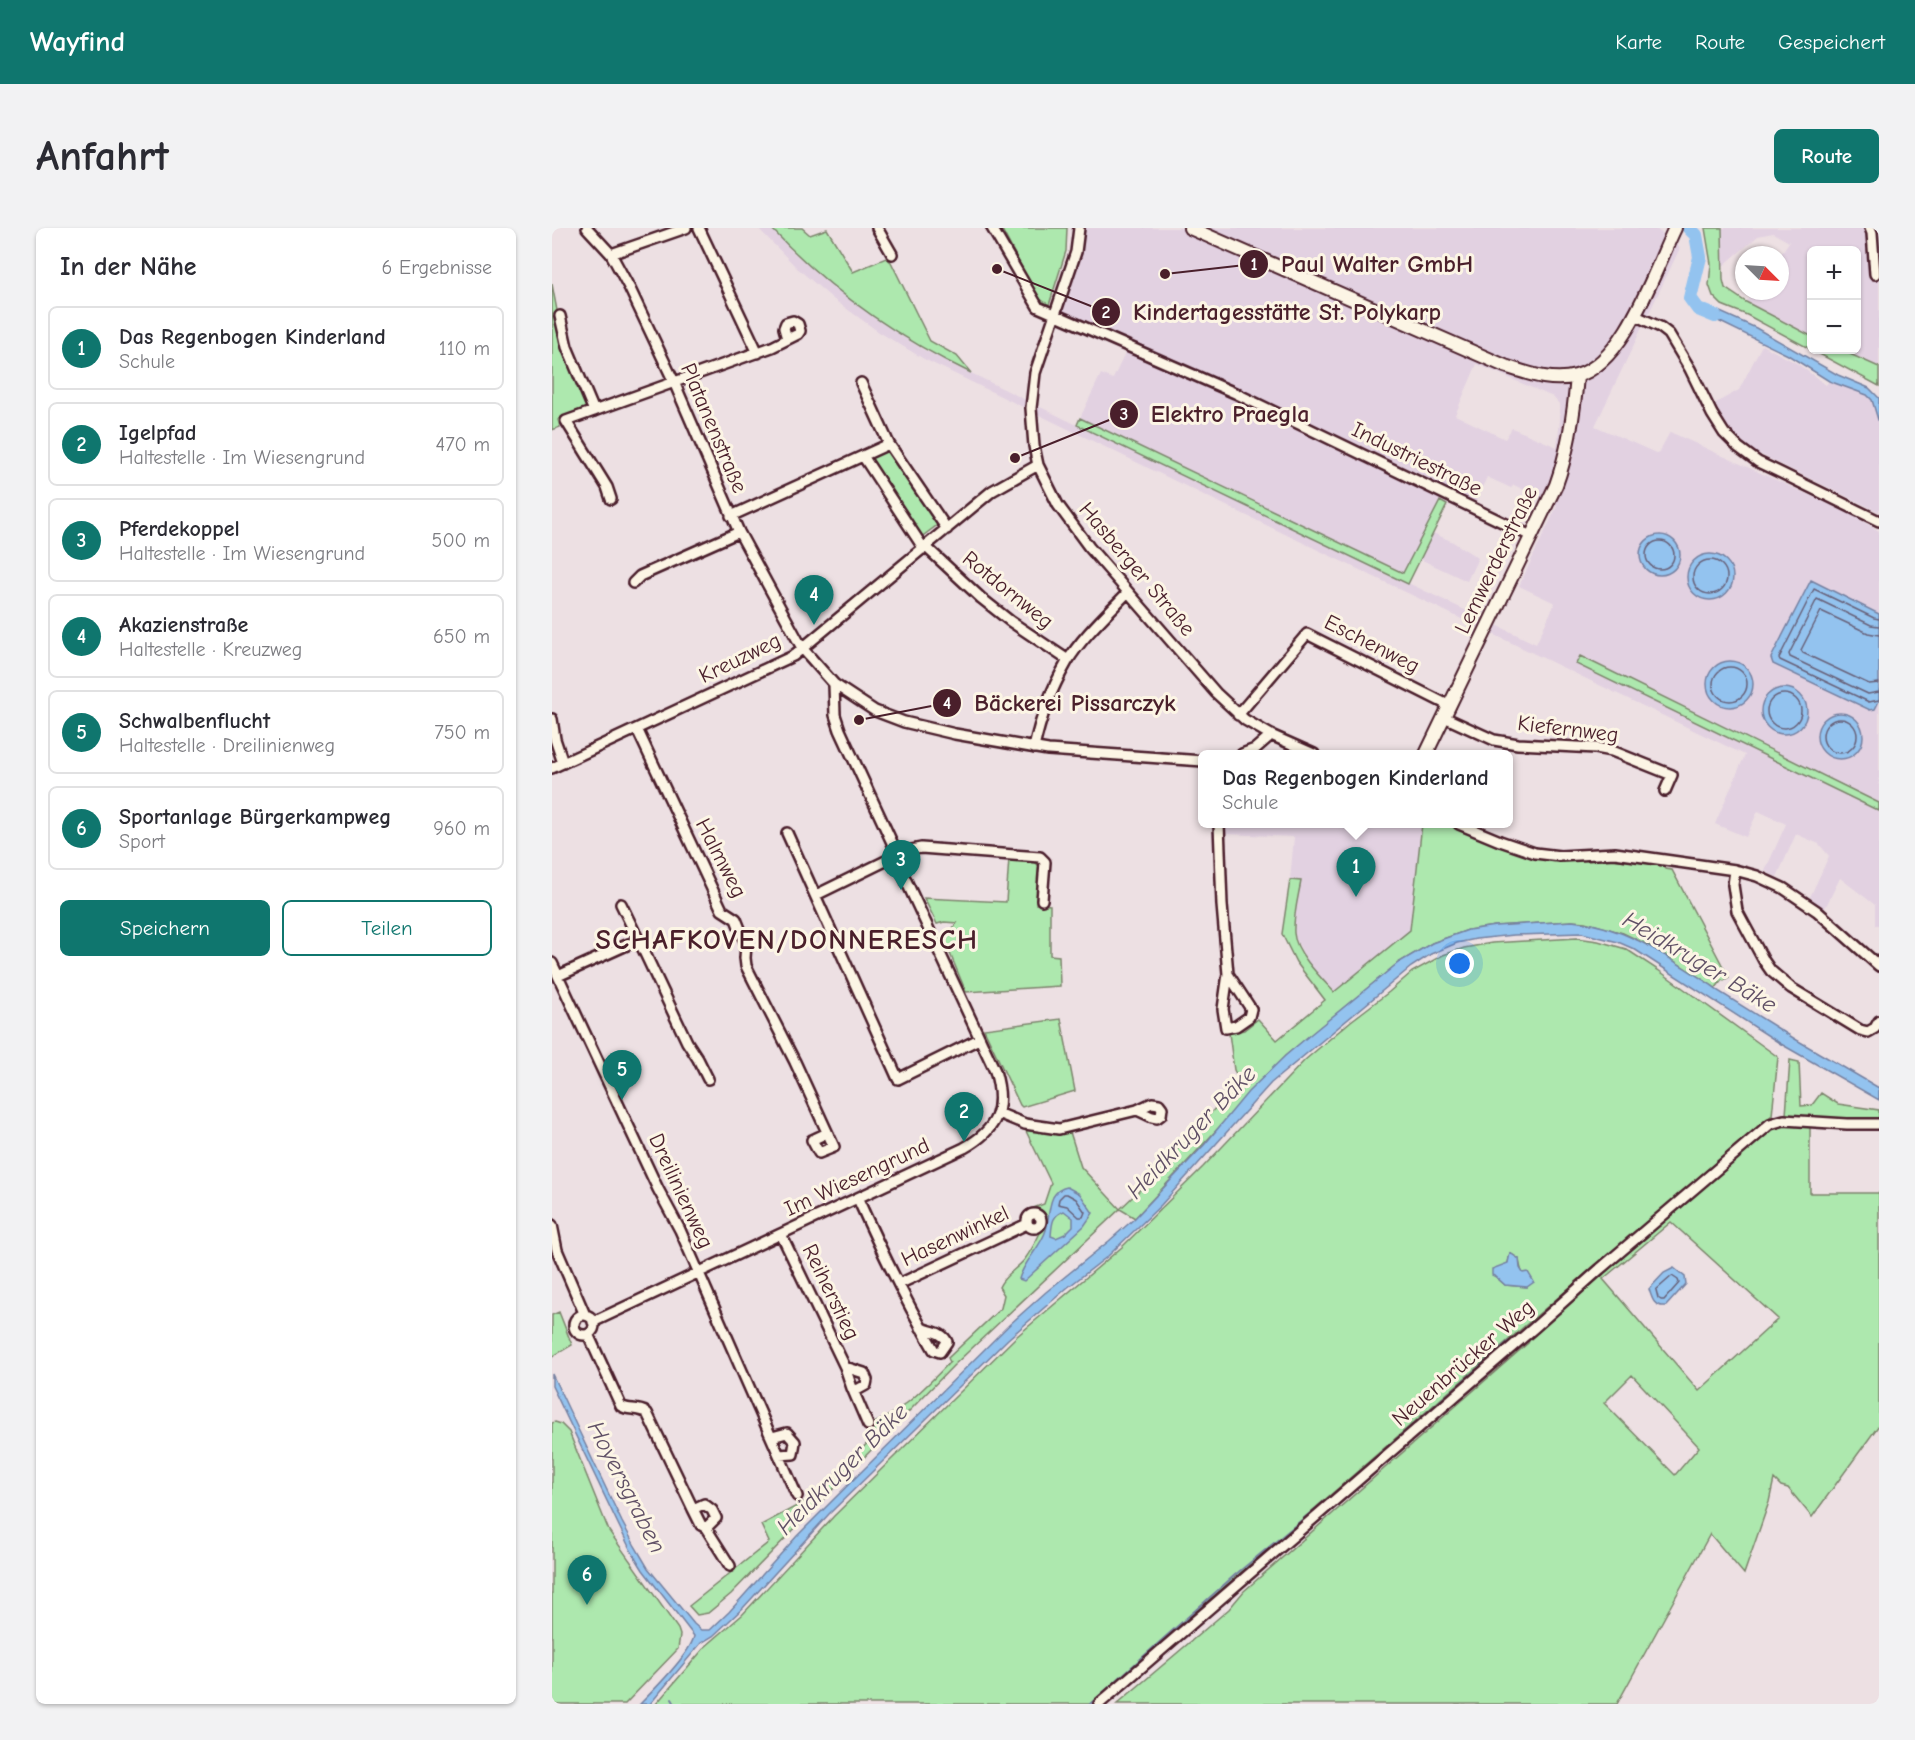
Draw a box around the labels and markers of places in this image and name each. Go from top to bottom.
callout: Paul Walter GmbH [1239,243,1485,285]
callout: Kindertagesstätte St. Polykarp [1091,291,1453,333]
callout: Elektro Praegla [1109,393,1322,435]
pin: 4 [794,576,834,625]
callout: Bäckerei Pissarczyk [932,682,1188,724]
pin: 3 [882,840,920,890]
pin: 1 [1336,848,1376,897]
pin: 5 [602,1050,642,1100]
pin: 2 [944,1092,984,1142]
pin: 6 [567,1556,606,1605]

